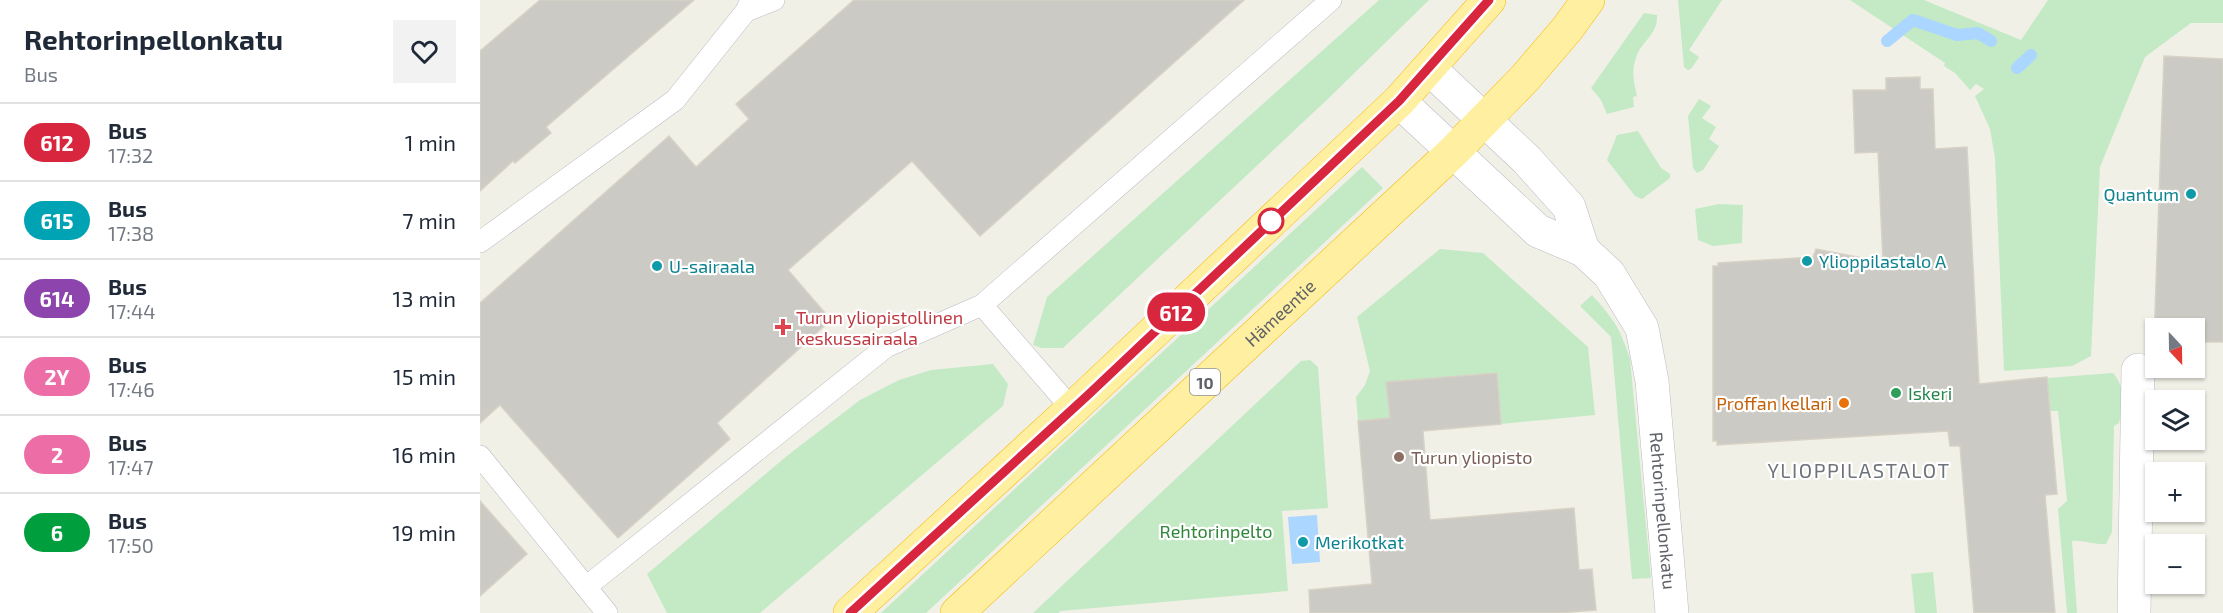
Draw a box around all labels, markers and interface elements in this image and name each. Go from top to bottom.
button: heart [393,20,456,83]
text: Rehtorinpellonkatu [24,22,283,56]
text: Bus [24,62,58,86]
text: Bus [108,117,147,143]
text: 1 min [405,129,456,155]
text: 612 [40,130,74,155]
text: 17:32 [108,143,153,167]
place label: Quantum [2103,183,2179,205]
marker: Quantum [2184,187,2198,201]
text: Bus [108,195,147,221]
text: 7 min [402,207,456,233]
text: 615 [40,208,74,233]
unlabelled marker [1258,208,1284,234]
text: 17:38 [108,221,154,245]
place label: Ylioppilastalo A [1819,250,1947,272]
marker: Ylioppilastalo A [1800,254,1814,268]
place label: U-sairaala [669,255,755,277]
marker: U-sairaala [650,259,664,273]
text: Bus [108,273,147,299]
street label: Hämeentie [1240,275,1320,351]
text: 13 min [393,285,456,311]
text: 614 [40,286,74,311]
line badge: 612 [1142,292,1210,332]
text: 17:44 [108,299,156,323]
text: 612 [1159,300,1193,325]
place label: Turun yliopistollinen keskussairaala [796,306,963,349]
marker: Turun yliopistollinen keskussairaala [774,318,792,336]
north arrow [2145,318,2205,378]
map controls [2145,318,2205,594]
text: Bus [108,351,147,377]
text: 15 min [393,363,456,389]
text: 2Y [45,364,69,389]
road number: 10 [1190,369,1220,395]
text: 17:46 [108,377,155,401]
place label: Iskeri [1908,382,1952,404]
marker: Iskeri [1889,386,1903,400]
button: layers [2145,390,2205,450]
place label: Proffan kellari [1716,392,1832,414]
marker: Proffan kellari [1837,396,1851,410]
text: Bus [108,429,147,455]
street label: Rehtorinpellonkatu [1645,431,1681,590]
text: 16 min [392,441,456,467]
text: 2 [51,442,63,467]
place label: Turun yliopisto [1411,446,1532,468]
marker: Turun yliopisto [1392,450,1406,464]
text: 17:47 [108,455,153,479]
district label: YLIOPPILASTALOT [1767,458,1951,482]
button: + [2145,462,2205,522]
text: Bus [108,507,147,533]
text: 19 min [392,519,456,545]
text: 6 [51,520,63,545]
park label: Rehtorinpelto [1160,520,1272,542]
place label: Merikotkat [1315,531,1404,553]
text: 17:50 [108,533,154,557]
button: − [2145,534,2205,594]
marker: Merikotkat [1296,535,1310,549]

